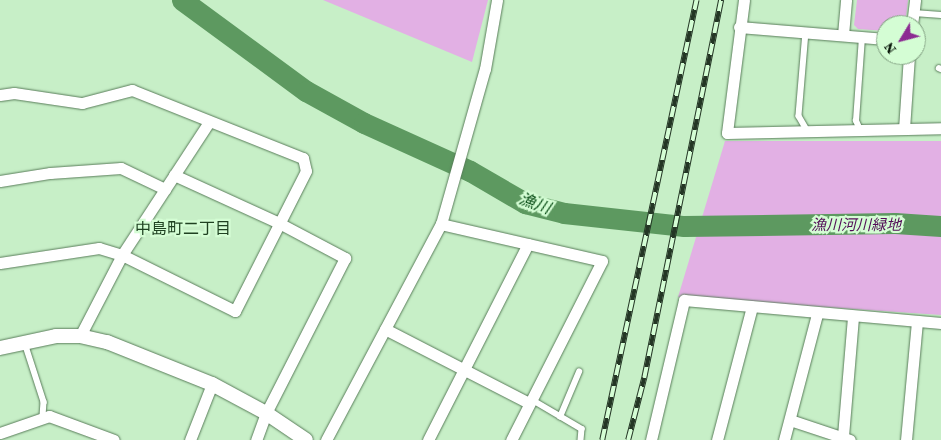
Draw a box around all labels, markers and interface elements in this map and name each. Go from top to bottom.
north arrow [876,15,926,65]
text: N [879,38,901,59]
water label: 漁川 [517,189,553,217]
park label: 漁川河川緑地 [811,216,901,234]
district label: 中島町二丁目 [135,218,231,238]

